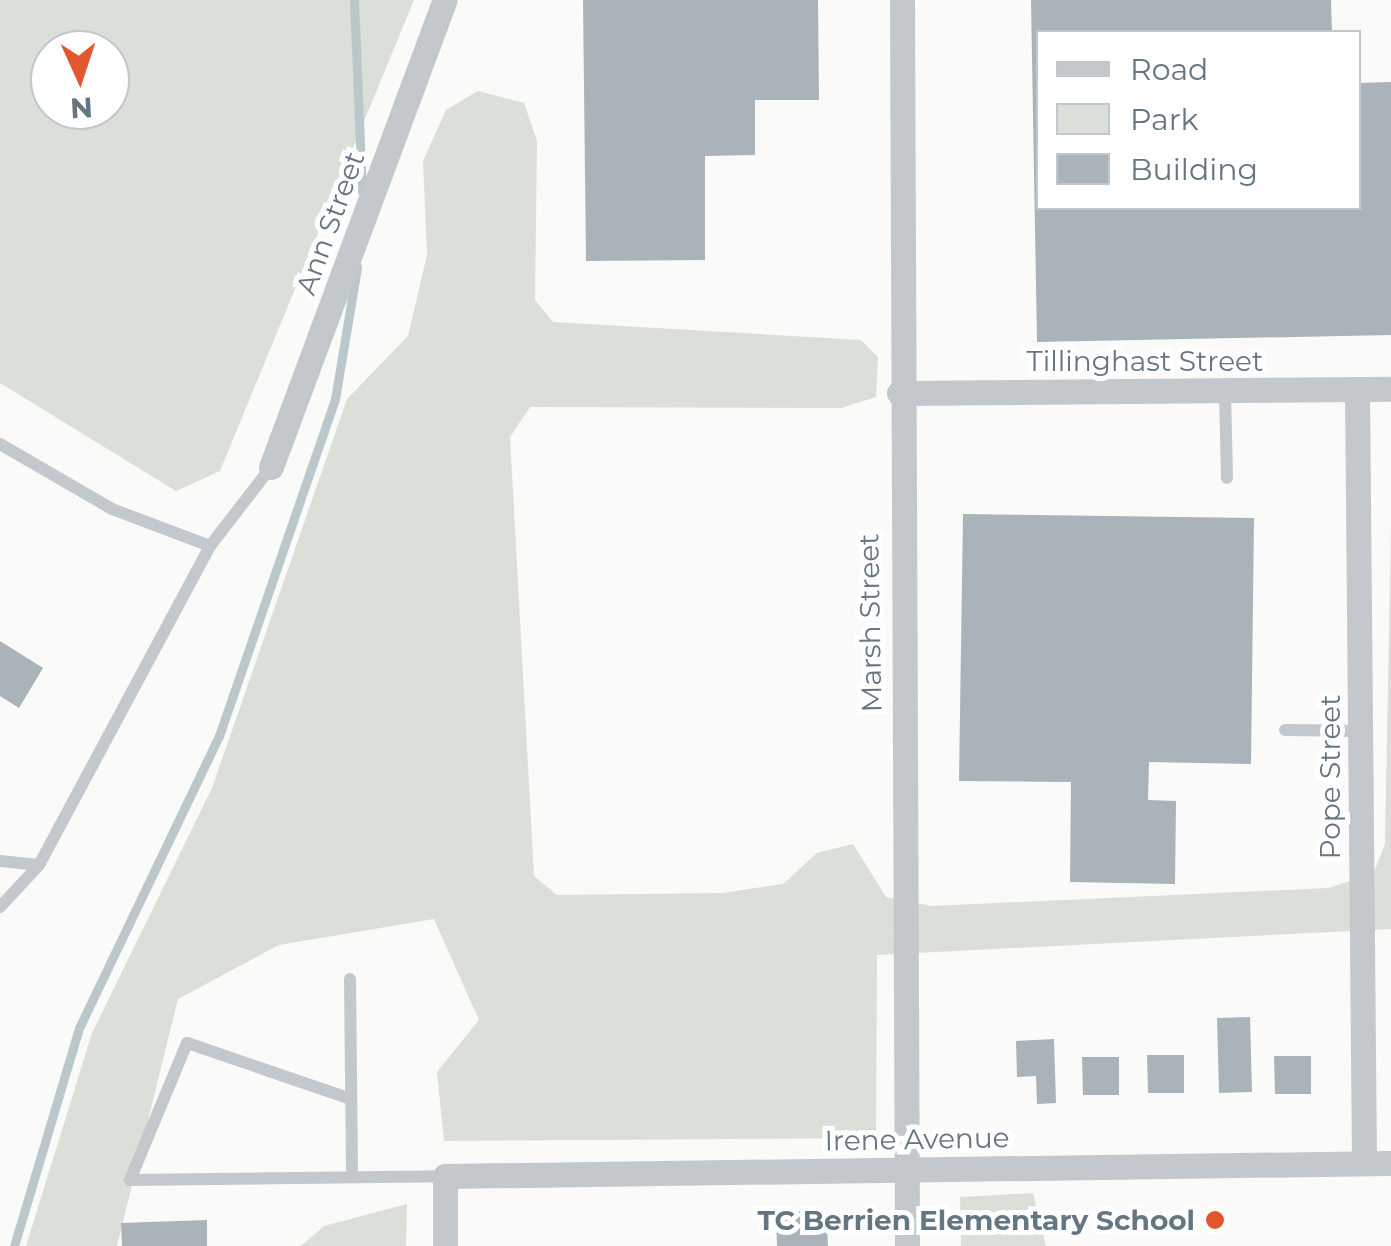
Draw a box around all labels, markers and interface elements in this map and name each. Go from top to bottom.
north arrow [30,30,130,130]
legend [1036,30,1361,210]
text: Road [1130,51,1208,88]
text: N [69,90,94,126]
text: Park [1130,101,1199,138]
street label: Ann Street [289,147,371,299]
text: Building [1130,151,1258,188]
street label: Tillinghast Street [1027,344,1263,378]
street label: Marsh Street [852,533,888,713]
street label: Pope Street [1313,694,1347,860]
street label: Irene Avenue [824,1121,1010,1157]
place label: TC Berrien Elementary School [757,1203,1195,1237]
marker: TC Berrien Elementary School [1204,1209,1226,1231]

